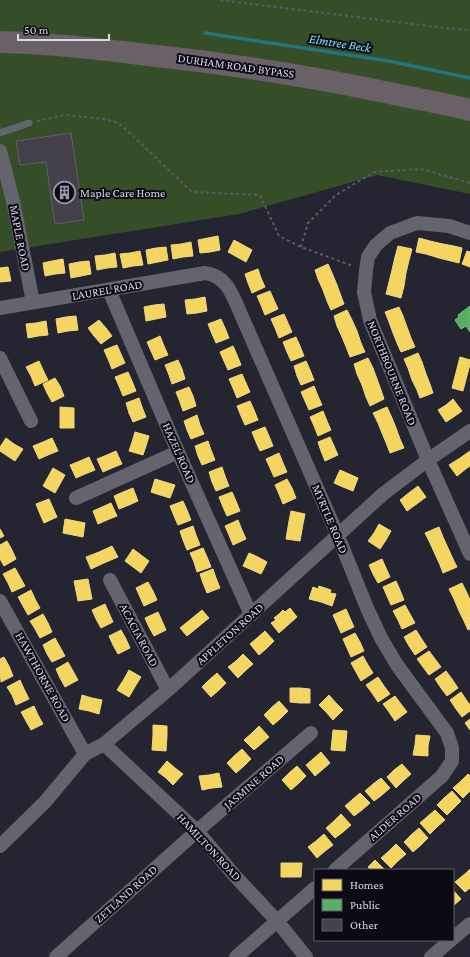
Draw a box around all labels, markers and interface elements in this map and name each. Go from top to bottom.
scale bar [18,16,109,42]
text: 50 m [24,23,49,37]
water label: Elmtree Beck [308,31,373,55]
street label: DURHAM ROAD BYPASS [177,51,295,81]
building icon: Maple Care Home [52,180,78,206]
place label: Maple Care Home [80,186,165,200]
street label: MAPLE ROAD [7,204,33,272]
street label: LAUREL ROAD [71,277,143,303]
street label: NORTHBOURNE ROAD [365,319,419,427]
street label: HAZEL ROAD [159,420,199,486]
street label: MYRTLE ROAD [309,483,351,555]
street label: APPLETON ROAD [194,600,266,668]
street label: ACACIA ROAD [116,601,162,669]
street label: HAWTHORNE ROAD [12,630,74,724]
street label: JASMINE ROAD [220,752,287,813]
street label: ALDER ROAD [366,790,424,844]
street label: HAMILTON ROAD [174,810,244,884]
street label: ZETLAND ROAD [92,862,160,926]
legend [314,869,454,941]
text: Homes [350,878,384,892]
text: Public [350,898,380,912]
text: Other [350,918,379,932]

